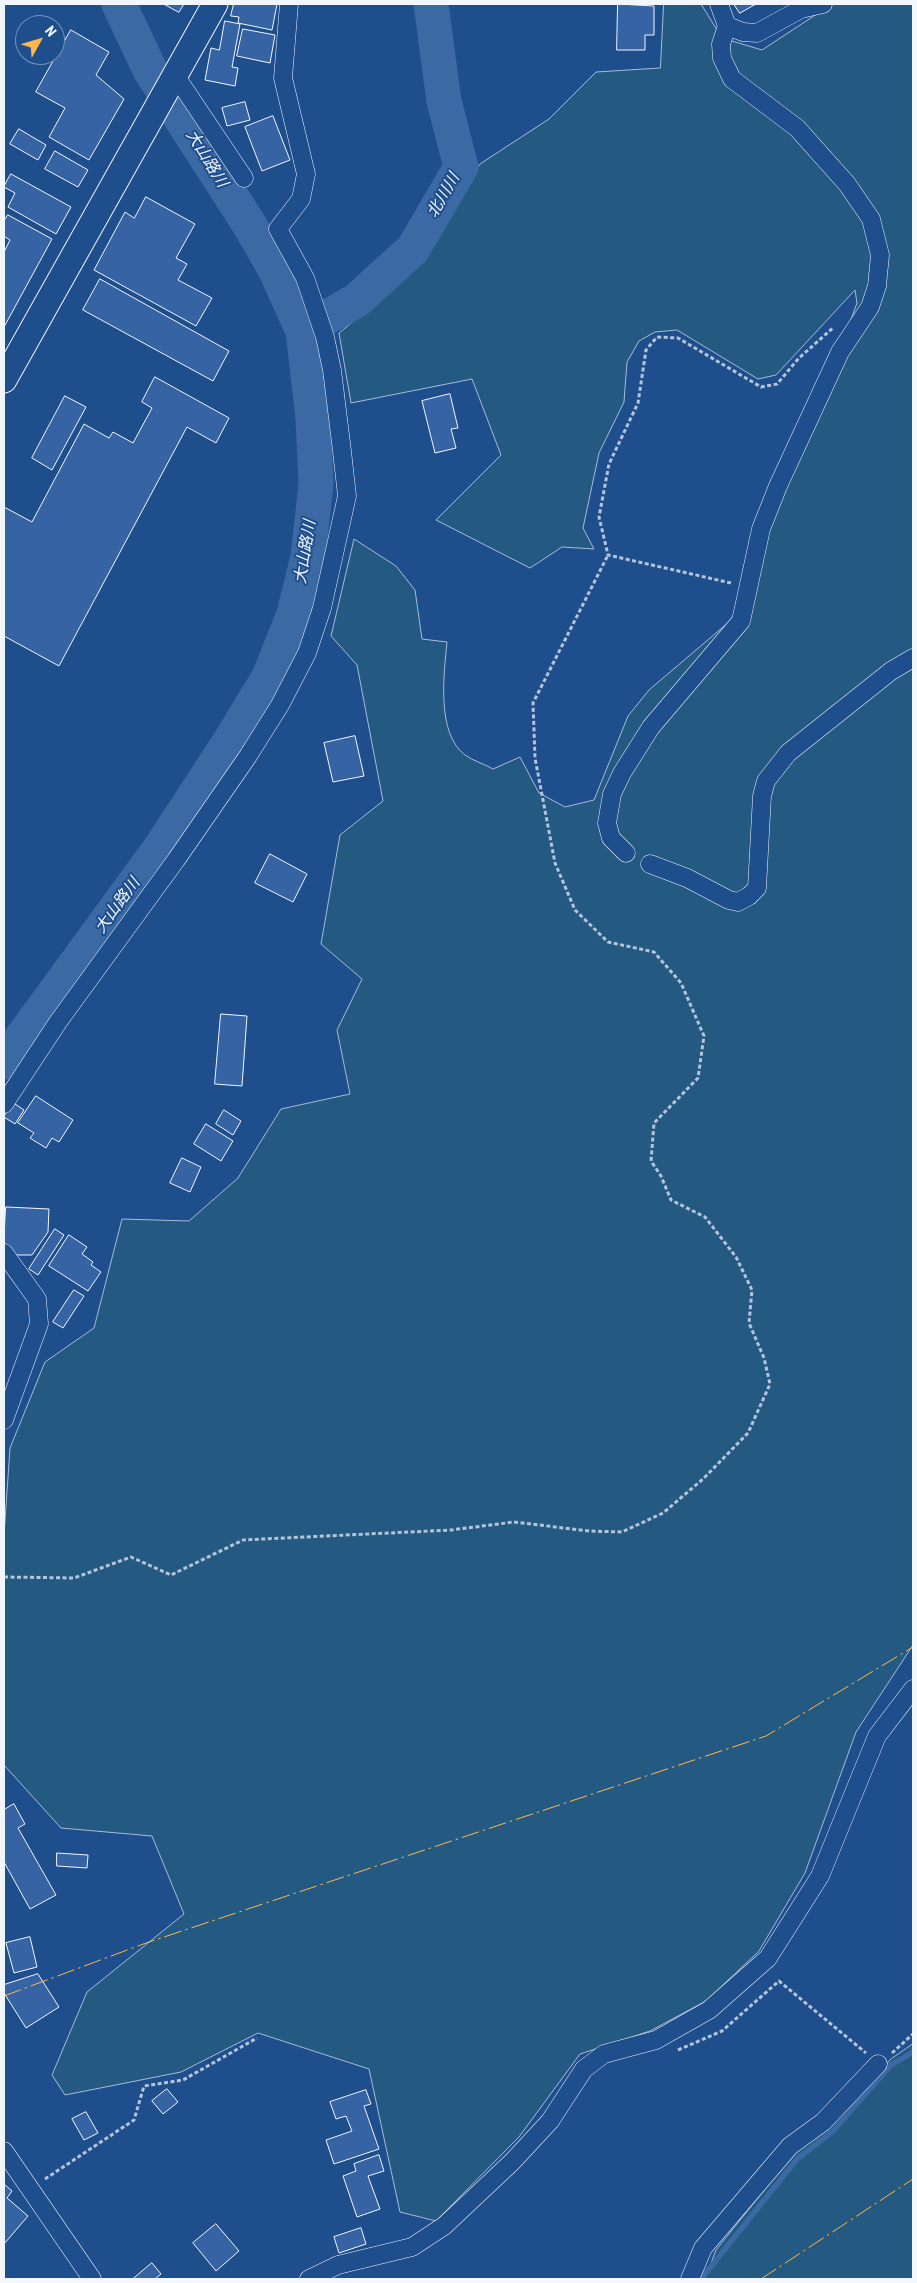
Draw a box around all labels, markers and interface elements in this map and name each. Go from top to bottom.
north arrow [15,15,65,65]
text: N [42,23,60,40]
water label: 大山路川 [181,127,231,191]
water label: 北川川 [424,170,464,222]
water label: 大山路川 [292,519,320,585]
water label: 大山路川 [91,874,145,938]

